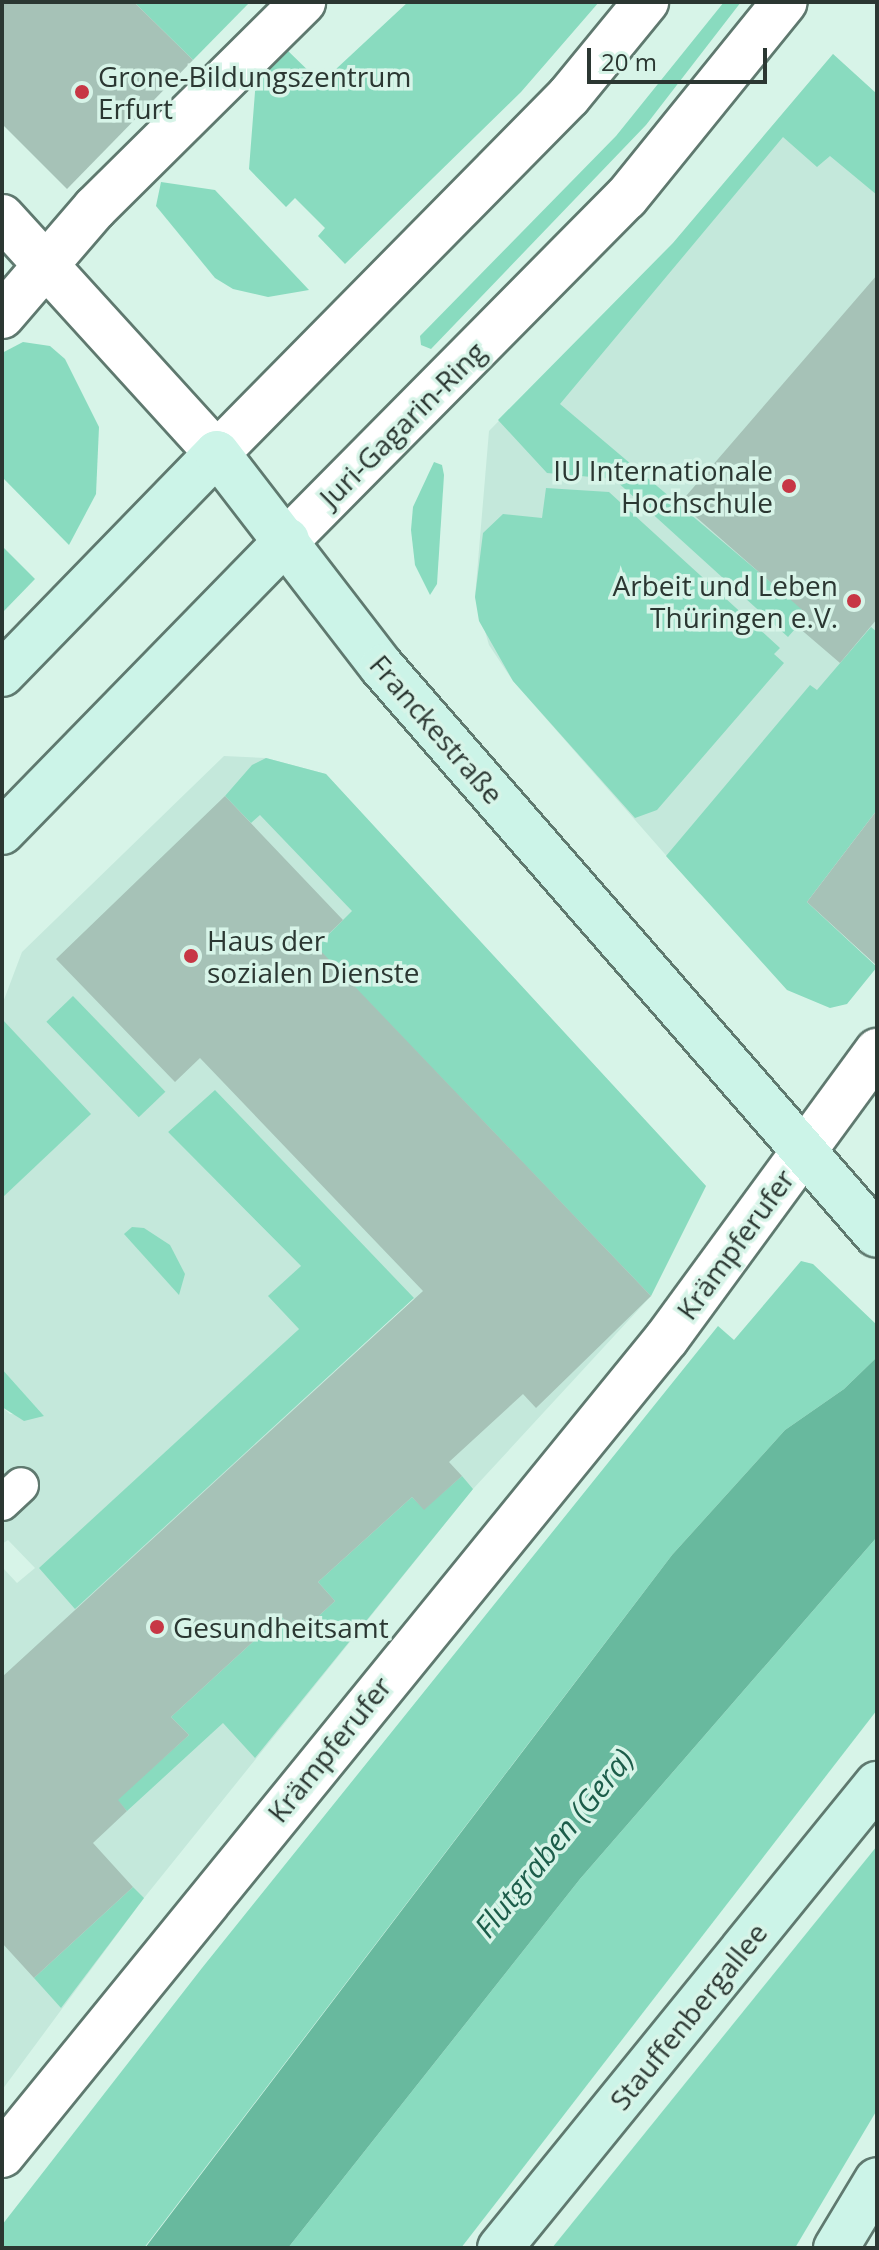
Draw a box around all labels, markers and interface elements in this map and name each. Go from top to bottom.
scale bar [591,32,771,82]
text: 20 m [601,45,657,78]
place label: Grone-Bildungszentrum Erfurt [98,59,411,125]
marker: Grone-Bildungszentrum Erfurt [73,83,91,101]
street label: Juri-Gagarin-Ring [312,334,492,514]
place label: IU Internationale Hochschule [553,453,773,519]
marker: IU Internationale Hochschule [780,477,798,495]
place label: Arbeit und Leben Thüringen e.V. [613,568,838,634]
marker: Arbeit und Leben Thüringen e.V. [845,592,863,610]
street label: Franckestraße [363,648,511,810]
place label: Haus der sozialen Dienste [207,923,420,989]
marker: Haus der sozialen Dienste [182,947,200,965]
street label: Krämpferufer [669,1162,801,1326]
place label: Gesundheitsamt [173,1610,389,1644]
marker: Gesundheitsamt [148,1618,166,1636]
street label: Krämpferufer [260,1669,398,1829]
water label: Flutgraben (Gera) [467,1742,641,1944]
street label: Stauffenbergallee [602,1916,774,2116]

